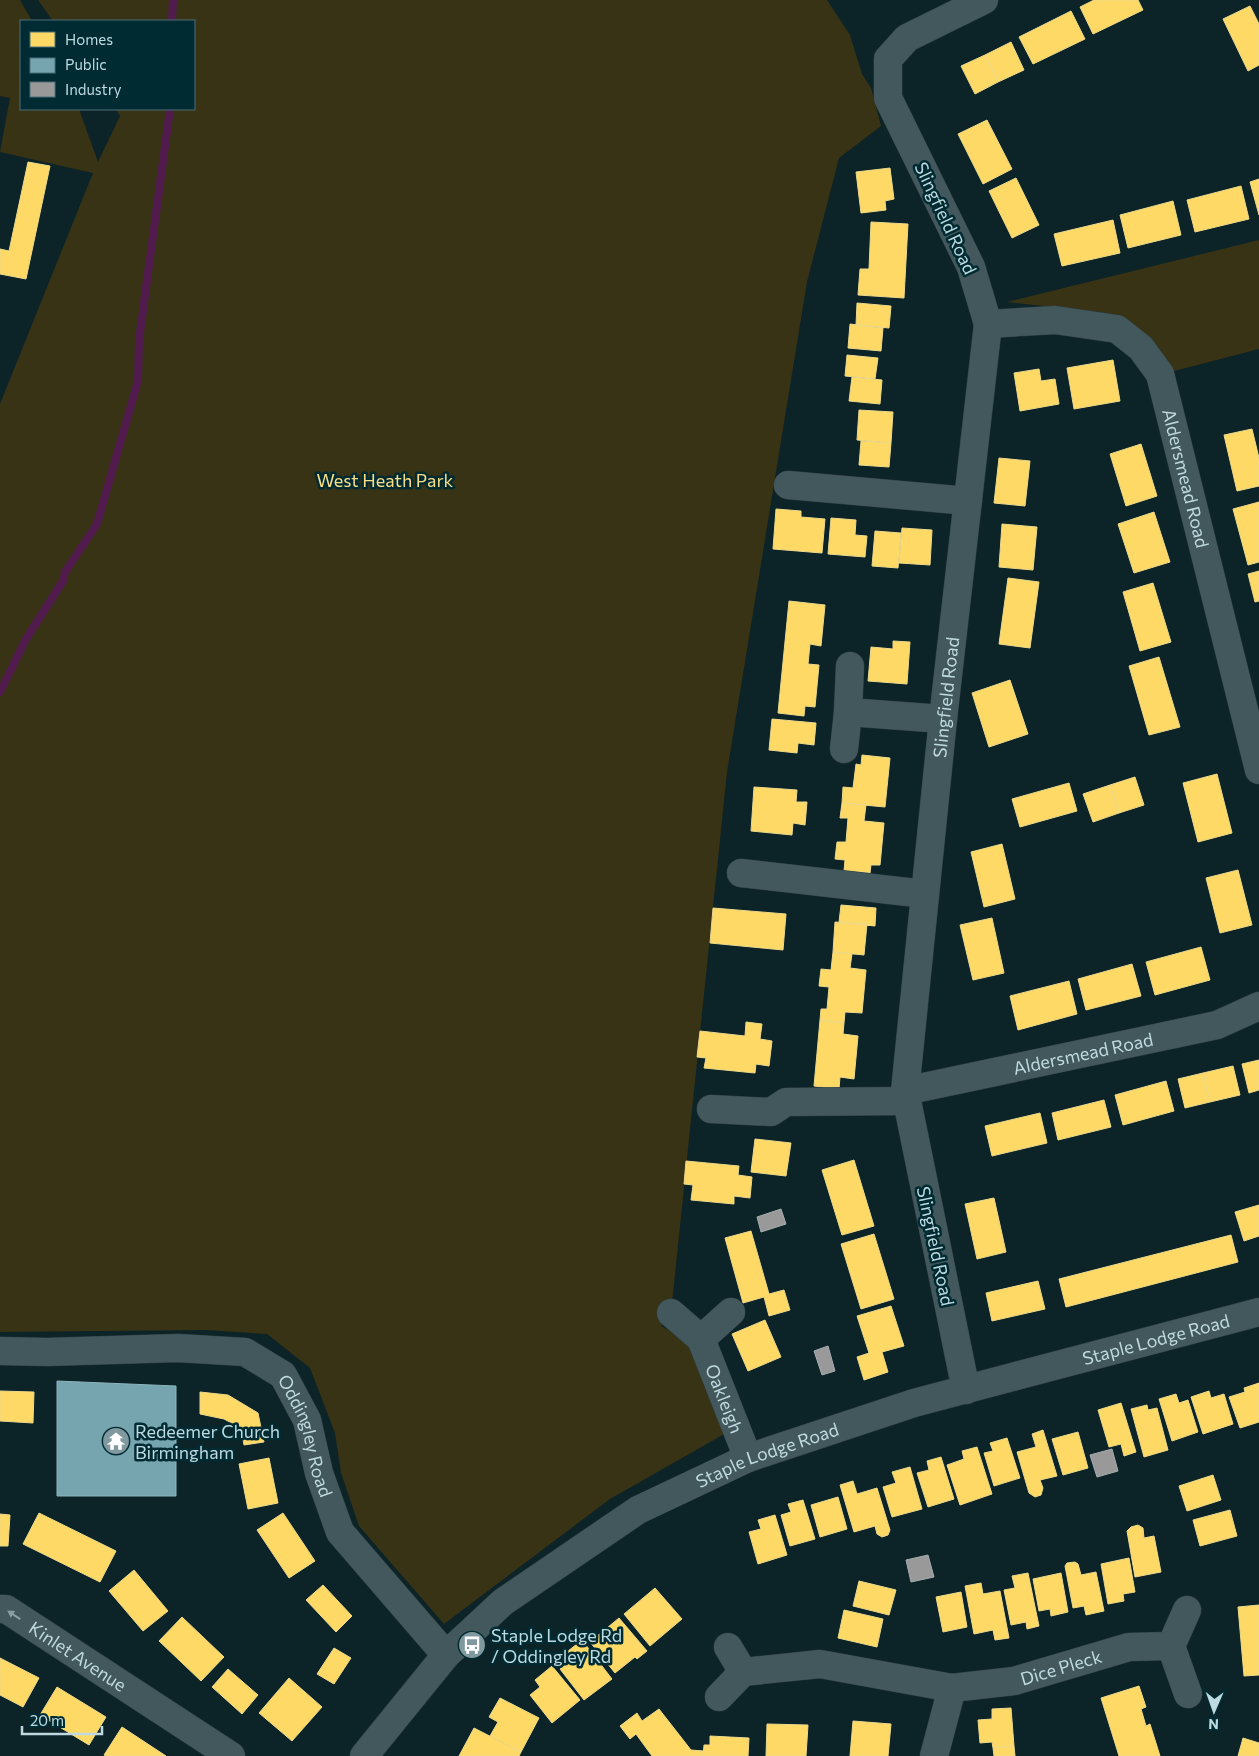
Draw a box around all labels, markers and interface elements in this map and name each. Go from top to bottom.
legend [20,20,195,110]
text: Homes [65,30,113,48]
text: Public [65,55,107,73]
text: Industry [65,80,122,98]
street label: Slingfield Road [910,158,982,278]
street label: Aldersmead Road [1158,406,1214,550]
park label: West Heath Park [317,469,454,491]
street label: Slingfield Road [928,636,963,759]
street label: Aldersmead Road [1011,1028,1155,1079]
street label: Slingfield Road [913,1184,959,1308]
street label: Staple Lodge Road [1080,1309,1232,1369]
street label: Oakleigh [701,1361,748,1436]
street label: Oddingley Road [274,1371,338,1500]
street label: Staple Lodge Road [692,1418,841,1492]
place label: Redeemer Church Birmingham [135,1420,280,1463]
temple icon: Redeemer Church Birmingham [101,1426,131,1456]
one-way arrow [7,1610,21,1619]
street label: Kinlet Avenue [25,1616,131,1696]
place label: Staple Lodge Rd / Oddingley Rd [491,1624,622,1667]
bus stop icon: Staple Lodge Rd / Oddingley Rd [457,1630,487,1660]
street label: Dice Pleck [1018,1645,1104,1690]
north arrow [1189,1686,1239,1736]
scale bar [22,1704,102,1736]
text: 20 m [30,1711,64,1729]
text: N [1208,1716,1219,1733]

